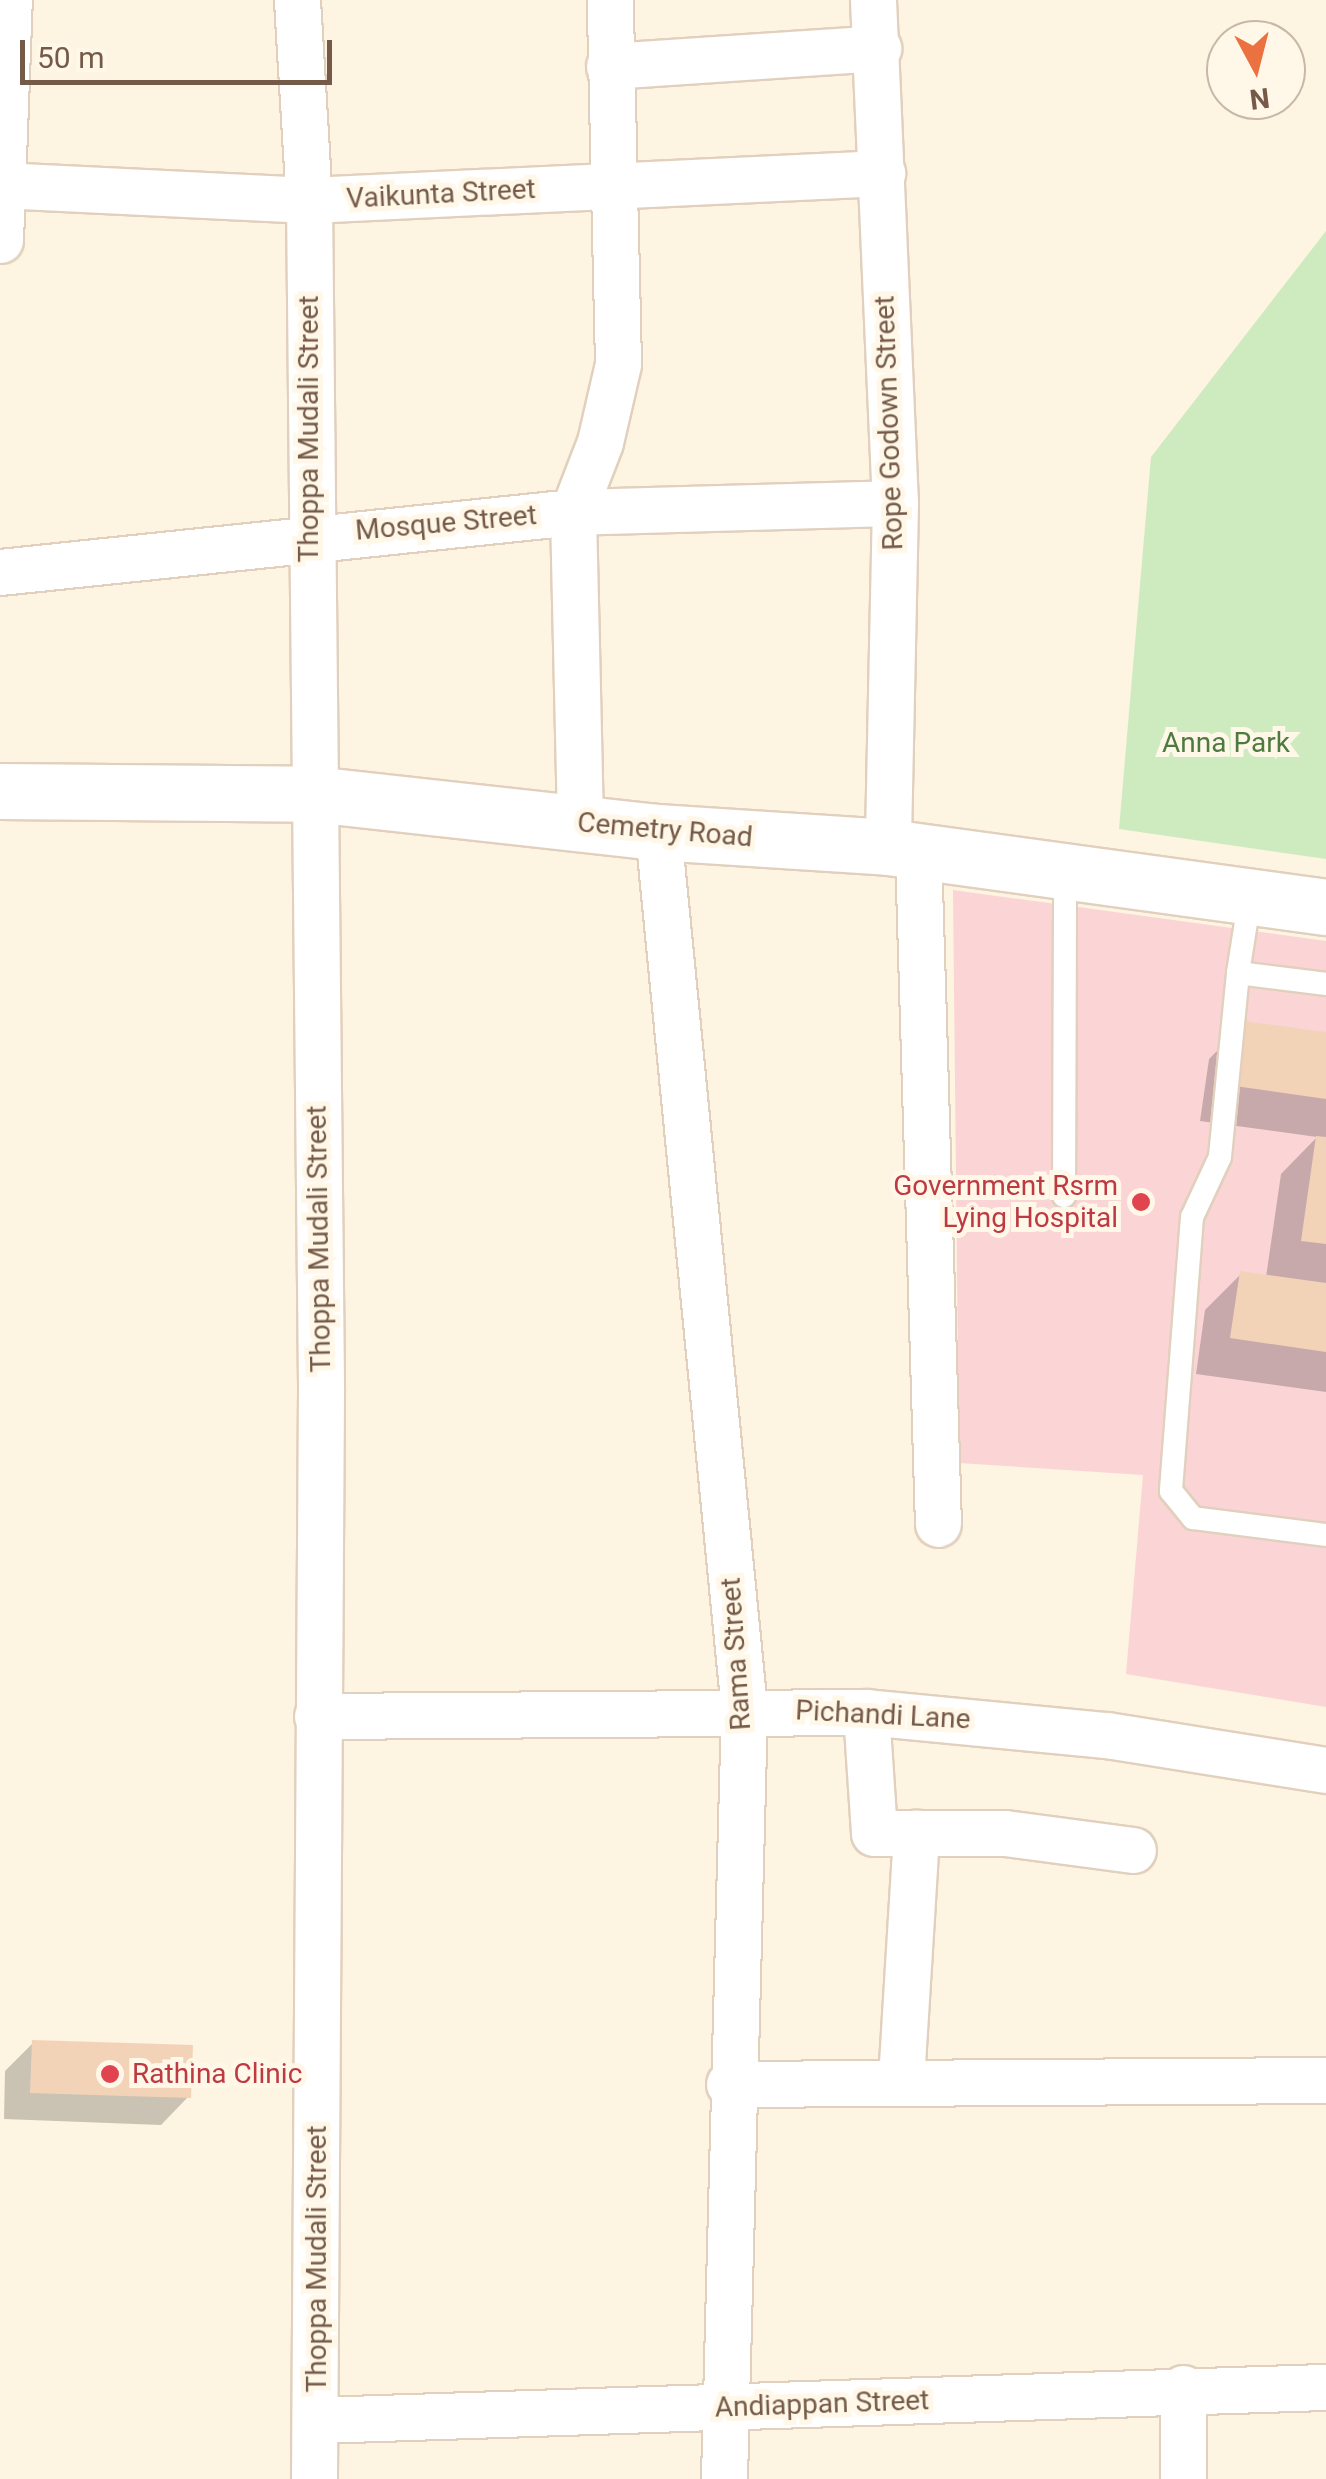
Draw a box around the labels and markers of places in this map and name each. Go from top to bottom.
place label: Government Rsrm Lying Hospital [893,1169,1118,1235]
marker: Government Rsrm Lying Hospital [1128,1189,1154,1215]
place label: Rathina Clinic [132,2057,302,2091]
marker: Rathina Clinic [97,2061,123,2087]

